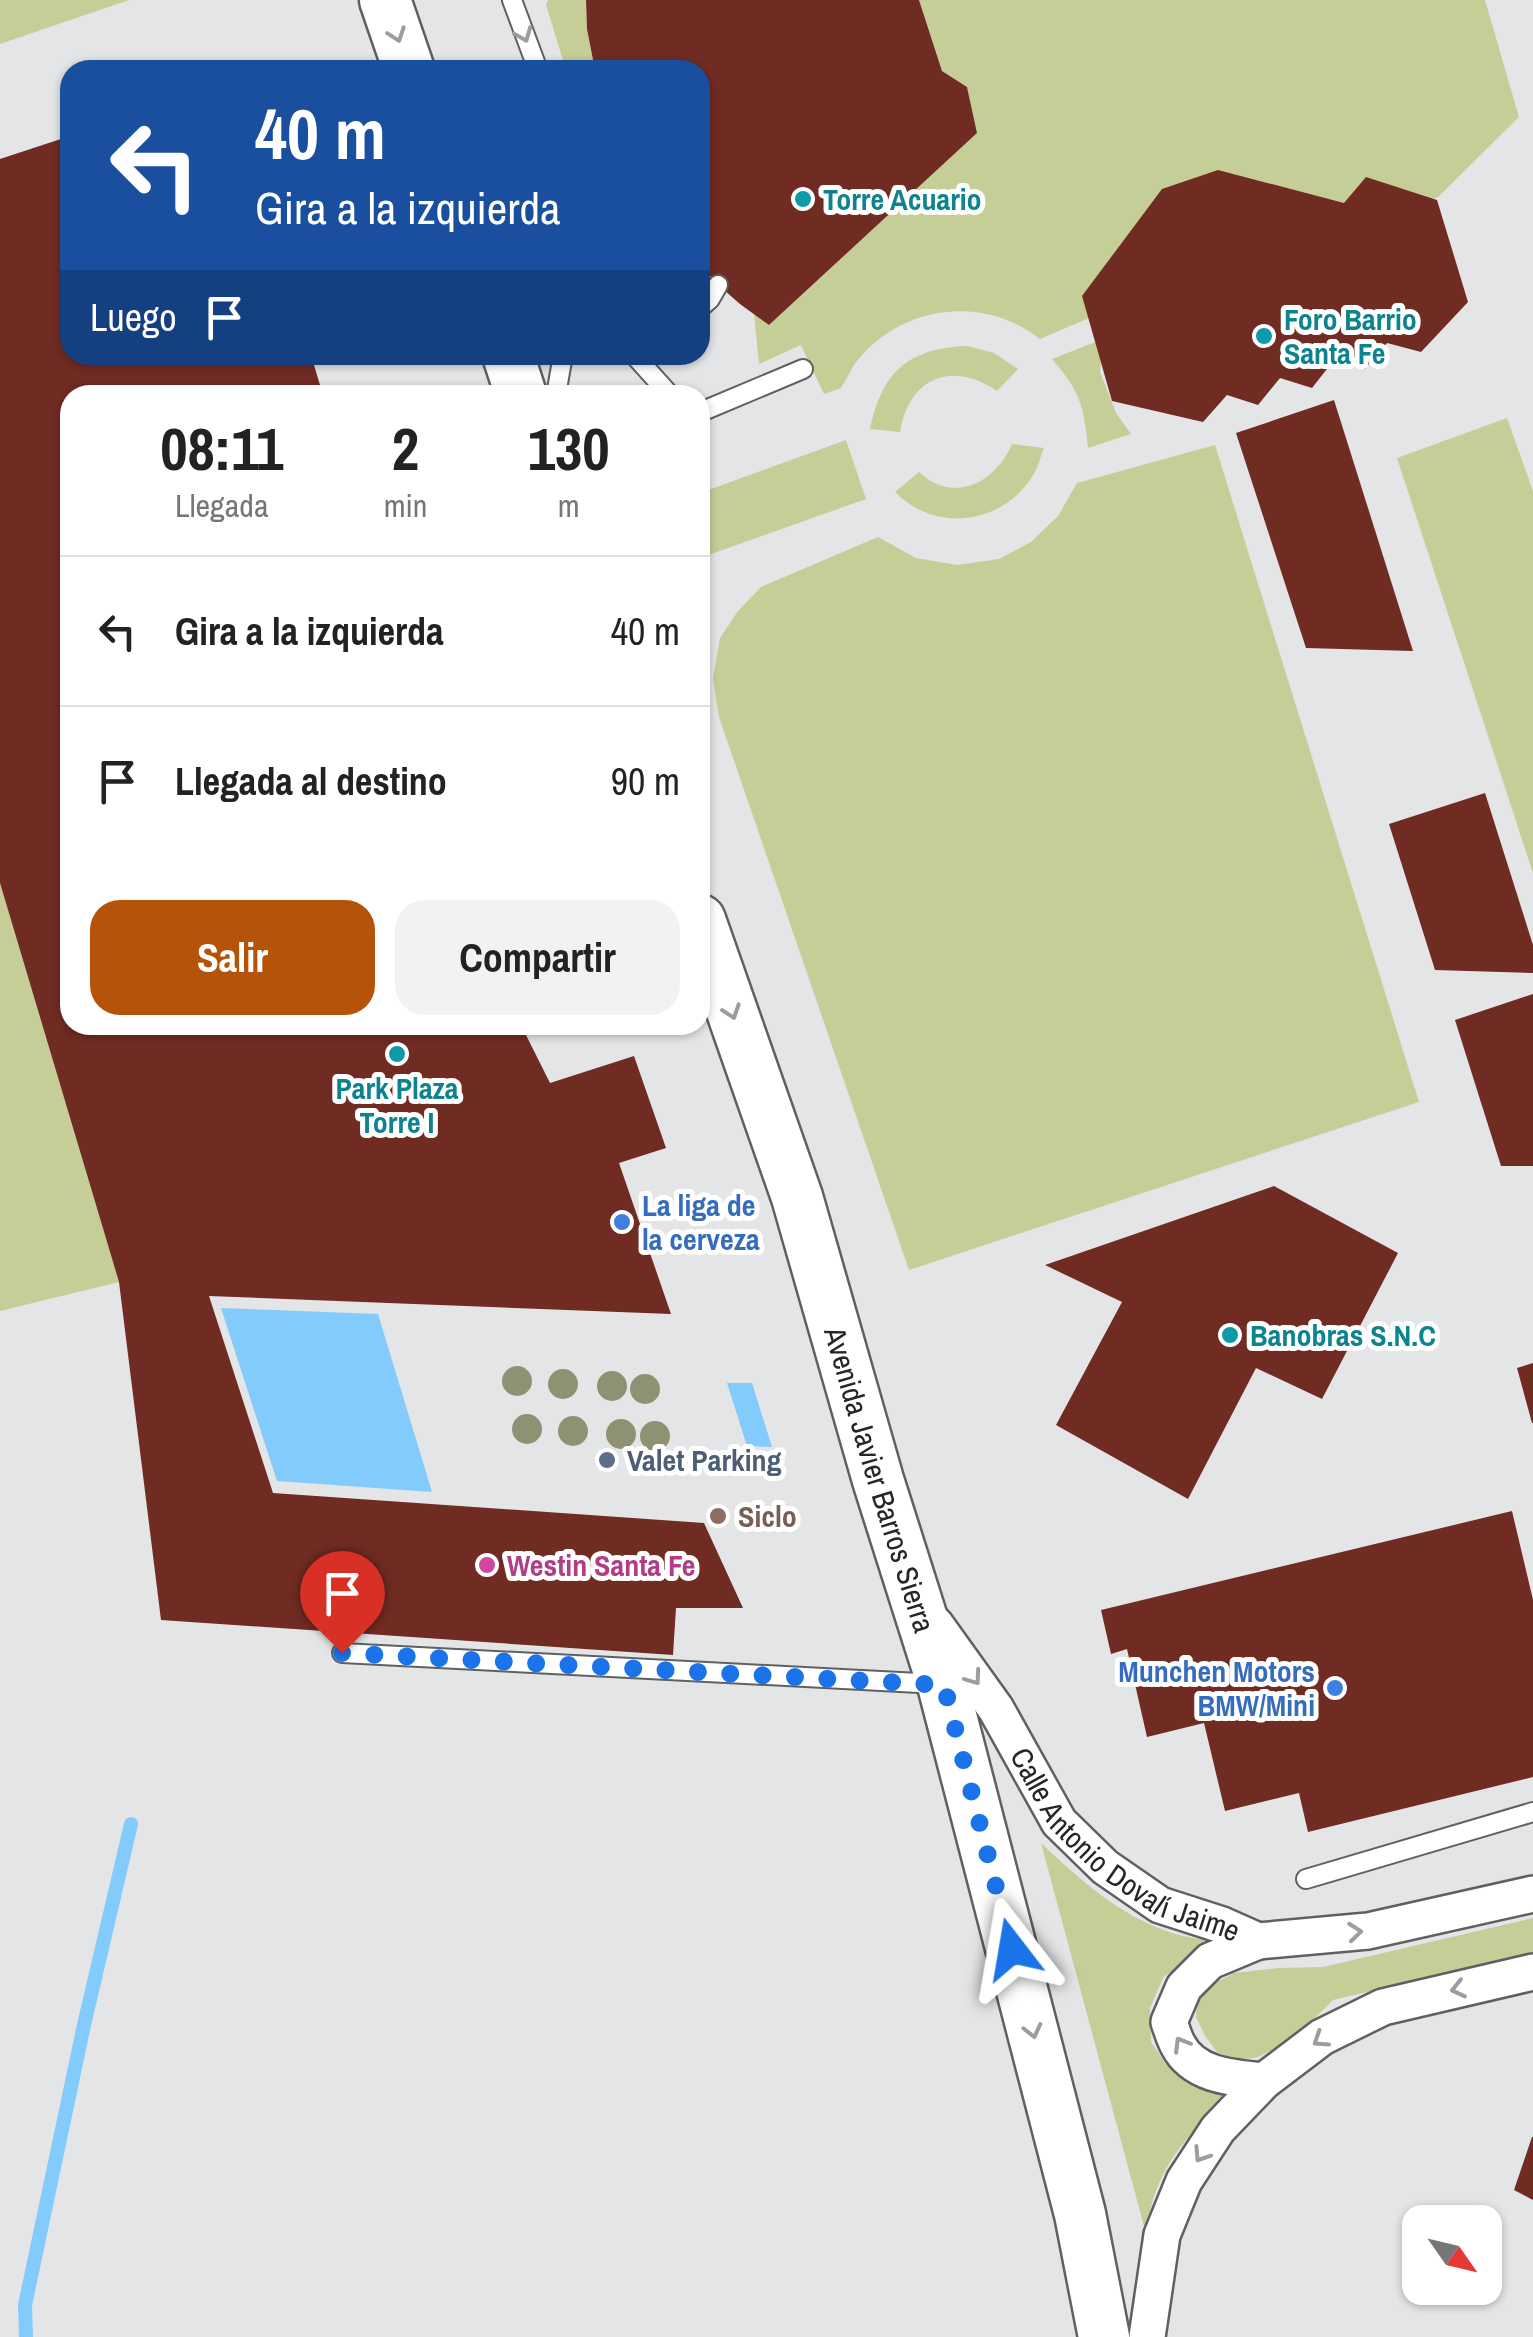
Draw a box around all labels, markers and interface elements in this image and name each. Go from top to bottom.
one-way arrow [513,25,533,43]
one-way arrow [386,26,406,43]
text: 40 m [255,87,386,181]
icon: left [90,100,220,230]
text: Gira a la izquierda [255,177,561,238]
place label: Torre Acuario [823,179,982,219]
marker: Torre Acuario [792,188,814,210]
icon: arrive [197,290,252,345]
text: Luego [90,292,177,343]
place label: Foro Barrio Santa Fe [1284,299,1417,373]
marker: Foro Barrio Santa Fe [1253,325,1275,347]
text: 08:11 [160,408,283,489]
text: 2 [392,408,419,489]
text: 130 [528,408,610,489]
text: Llegada [175,484,269,527]
text: min [384,484,427,527]
text: m [558,484,580,527]
icon: left [90,604,145,659]
text: Gira a la izquierda [175,606,443,657]
text: 40 m [611,606,680,657]
icon: arrive [90,754,145,809]
text: Llegada al destino [175,756,447,807]
text: 90 m [611,756,680,807]
button: Salir [90,900,375,1015]
button: Compartir [395,900,680,1015]
one-way arrow [720,1003,741,1020]
marker: Park Plaza Torre I [386,1043,408,1065]
place label: Park Plaza Torre I [335,1068,459,1142]
place label: La liga de la cerveza [642,1185,760,1259]
marker: La liga de la cerveza [611,1211,633,1233]
place label: Banobras S.N.C [1250,1315,1436,1355]
street label: Avenida Javier Barros Sierra [815,1321,945,1638]
marker: Banobras S.N.C [1219,1324,1241,1346]
place label: Valet Parking [627,1440,782,1480]
marker: Valet Parking [596,1449,618,1471]
place label: Siclo [738,1496,797,1536]
marker: Siclo [707,1505,729,1527]
place label: Westin Santa Fe [507,1545,695,1585]
pin [300,1551,385,1654]
marker: Westin Santa Fe [476,1554,498,1576]
icon: arrive [315,1566,370,1621]
place label: Munchen Motors BMW/Mini [1118,1651,1315,1725]
one-way arrow [962,1667,980,1685]
marker: Munchen Motors BMW/Mini [1324,1677,1346,1699]
street label: Calle Antonio Dovalí Jaime [1001,1740,1247,1951]
position arrow [960,1897,1064,2001]
one-way arrow [1347,1922,1363,1943]
one-way arrow [1450,1977,1467,1998]
one-way arrow [1021,2022,1042,2039]
one-way arrow [1313,2027,1331,2046]
one-way arrow [1173,2037,1193,2055]
one-way arrow [1194,2144,1213,2162]
north arrow [1402,2205,1502,2305]
map controls [1402,2205,1502,2305]

